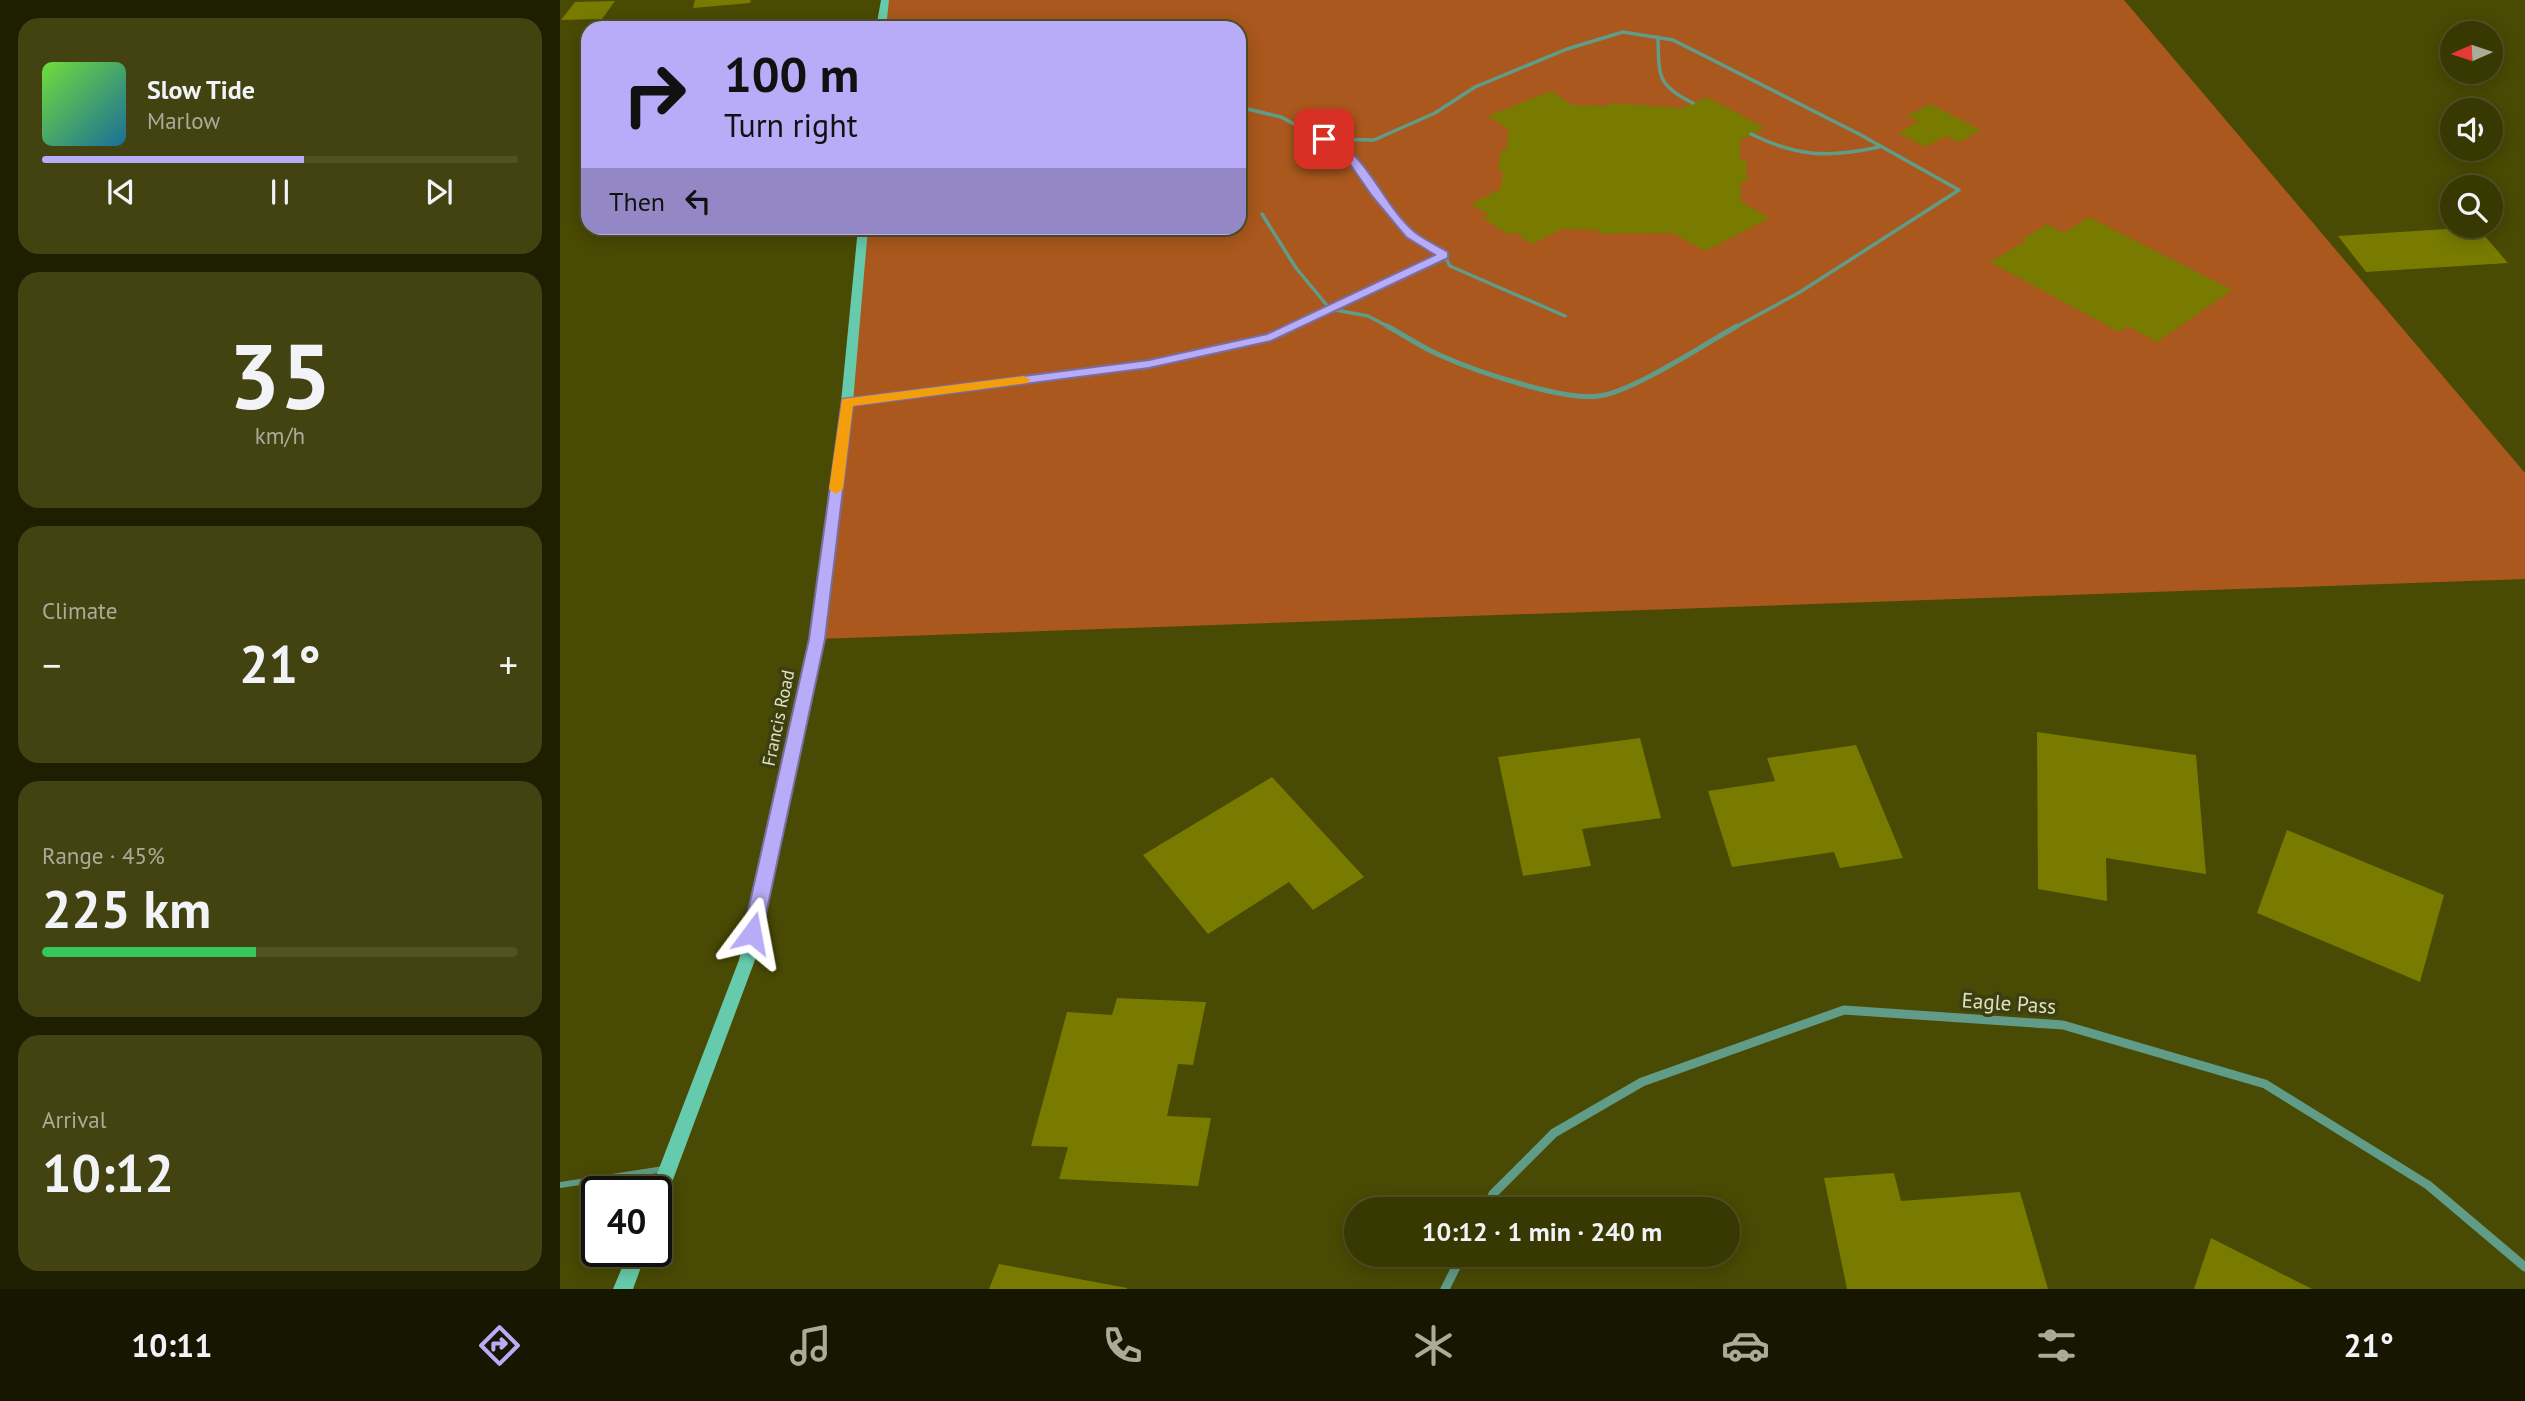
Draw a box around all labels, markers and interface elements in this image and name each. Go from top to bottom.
north arrow [2440,21,2502,84]
map controls [2440,21,2503,238]
text: 100 m [724,42,859,106]
icon: right [609,49,700,140]
text: Slow Tide [147,73,255,106]
button: sound [2440,98,2503,161]
text: Turn right [724,104,858,146]
text: Marlow [147,106,220,135]
pin [1294,109,1354,169]
icon: arrive [1305,120,1343,158]
icon: previous [102,173,140,211]
icon: pause [261,173,299,211]
icon: next [420,173,458,211]
button: search [2440,175,2503,238]
icon: left [679,182,717,220]
text: Then [609,185,665,218]
text: 35 [228,316,332,434]
text: km/h [255,421,305,450]
text: Climate [42,596,117,625]
text: 21° [239,630,321,697]
text: − [42,640,61,689]
text: + [499,640,518,689]
street label: Francis Road [757,668,799,768]
text: Range · 45% [42,841,165,870]
text: 225 km [42,875,211,942]
position arrow [715,896,789,970]
street label: Eagle Pass [1961,986,2057,1020]
text: Arrival [42,1105,106,1134]
text: 10:12 [42,1139,174,1206]
speed limit sign: 40 [581,1176,672,1267]
text: 10:12 · 1 min · 240 m [1422,1215,1662,1248]
icon: directions [475,1321,524,1370]
icon: music [786,1321,835,1370]
icon: phone [1098,1321,1147,1370]
icon: climate [1409,1321,1458,1370]
icon: car [1721,1321,1770,1370]
icon: filters [2032,1321,2081,1370]
text: 10:11 [131,1324,212,1366]
text: 21° [2343,1324,2394,1366]

